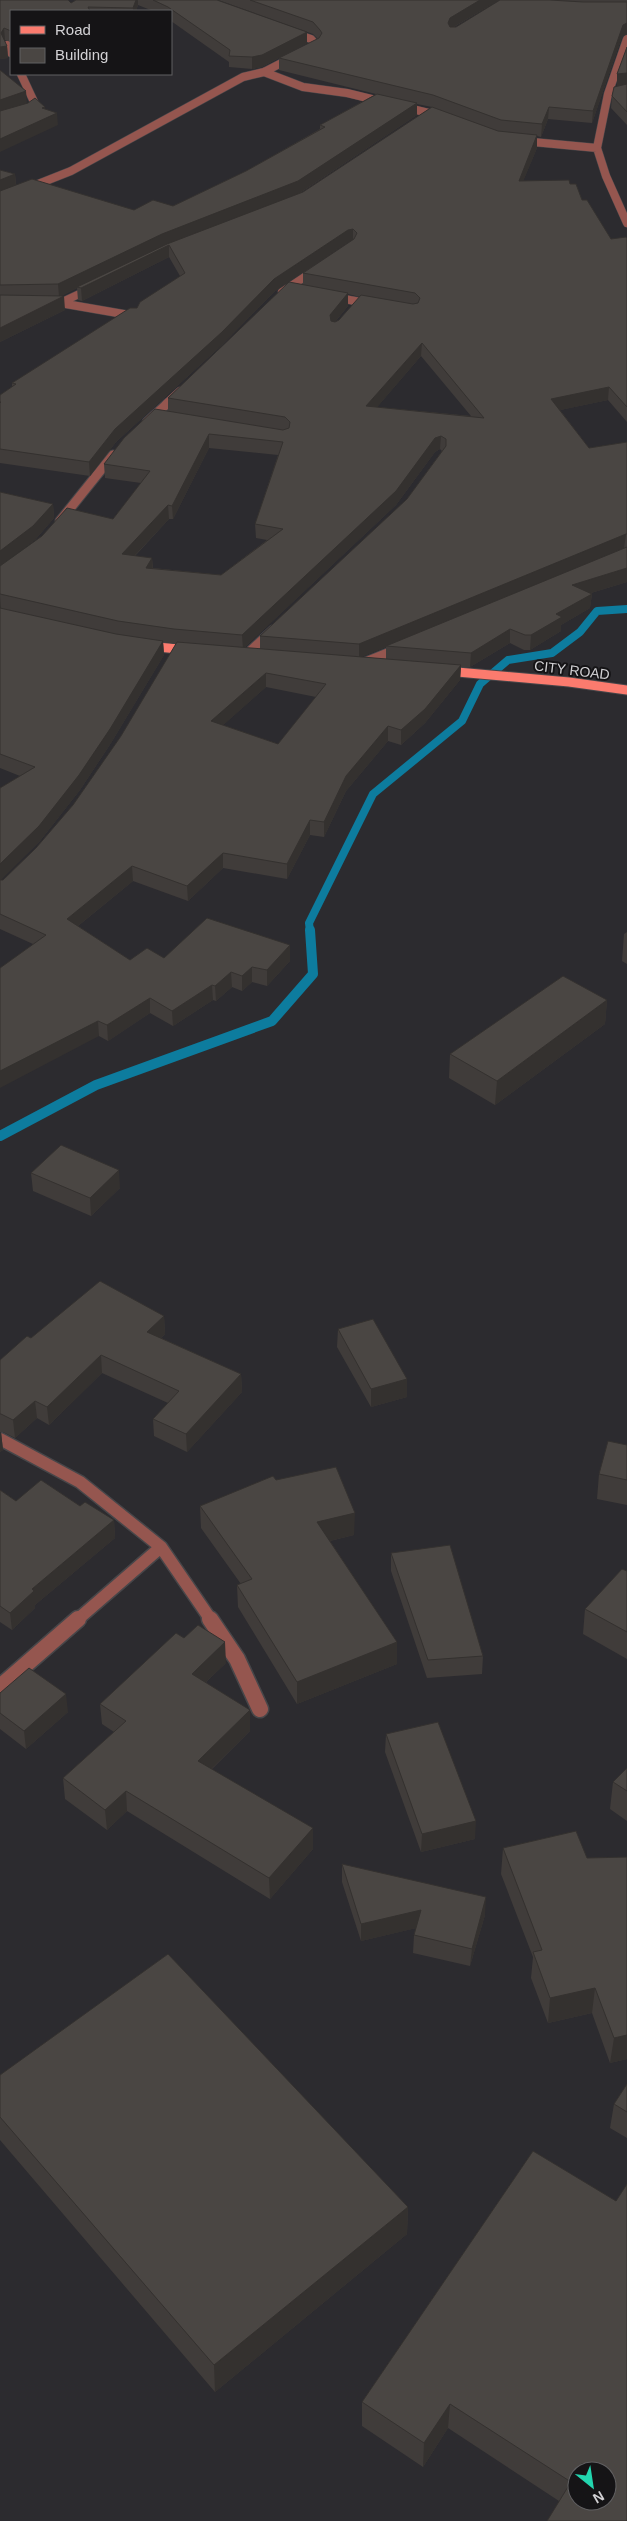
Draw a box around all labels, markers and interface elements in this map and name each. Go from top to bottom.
legend [10,10,172,75]
text: Road [55,21,91,38]
text: Building [55,46,108,63]
street label: CITY ROAD [533,657,611,683]
north arrow [567,2461,617,2511]
text: N [590,2488,607,2507]

